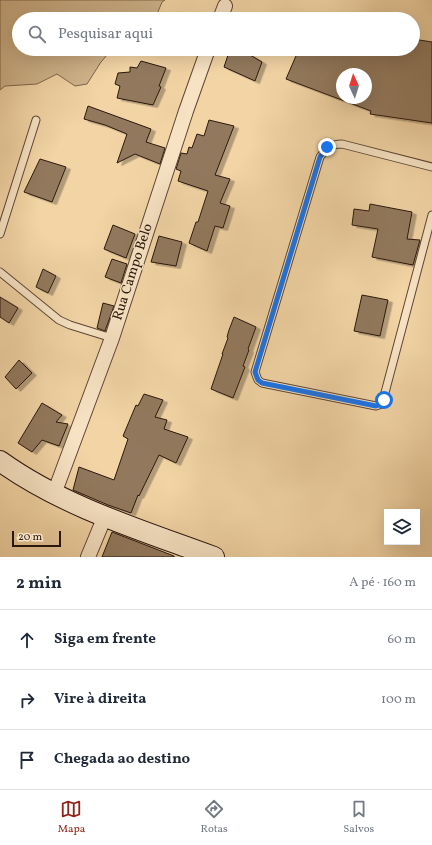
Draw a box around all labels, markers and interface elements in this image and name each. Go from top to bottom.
search box [12,12,420,56]
icon: search [26,23,48,45]
text: Pesquisar aqui [58,24,153,45]
north arrow [336,68,372,104]
route end [318,138,336,156]
street label: Rua Campo Belo [108,221,158,323]
route start [375,391,393,409]
map controls [384,509,420,545]
button: layers [384,509,420,545]
scale bar [12,529,61,548]
text: 20 m [18,530,42,545]
text: 2 min [16,572,62,595]
text: A pé · 160 m [349,574,416,592]
icon: ahead [16,629,38,651]
text: Siga em frente [54,629,156,650]
text: 60 m [388,631,416,649]
icon: right [16,689,38,711]
text: Vire à direita [54,689,146,710]
text: 100 m [381,691,416,709]
icon: arrive [16,749,38,771]
text: Chegada ao destino [54,749,190,770]
tab: Mapa [58,798,85,837]
tab: Rotas [201,798,228,837]
tab: Salvos [343,798,374,837]

